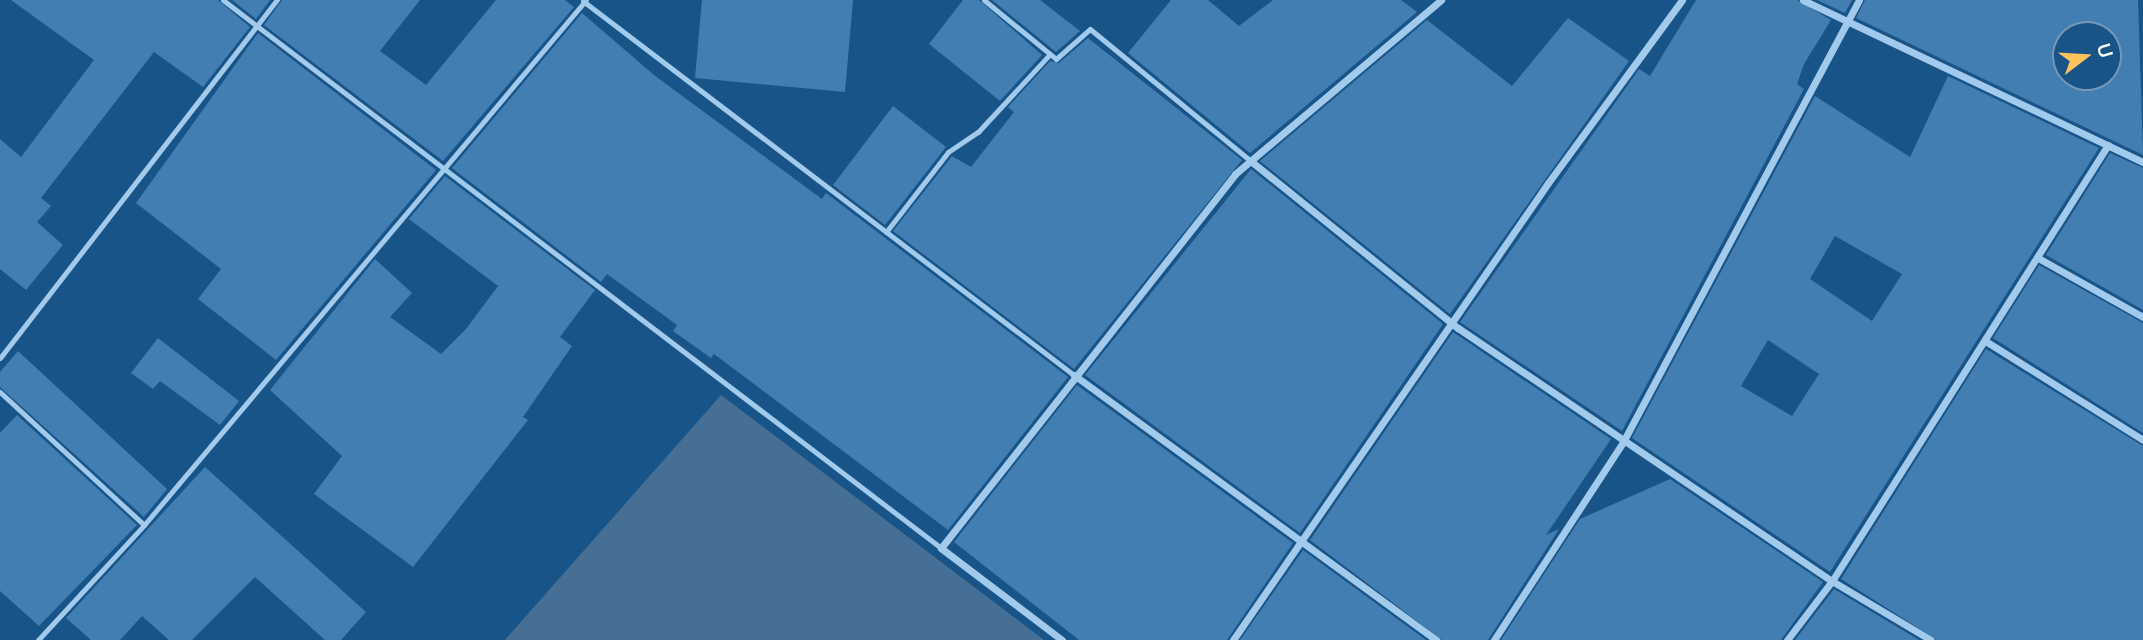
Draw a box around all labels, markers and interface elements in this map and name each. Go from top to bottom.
north arrow [2052,21,2122,91]
text: U [2092,40,2119,61]

